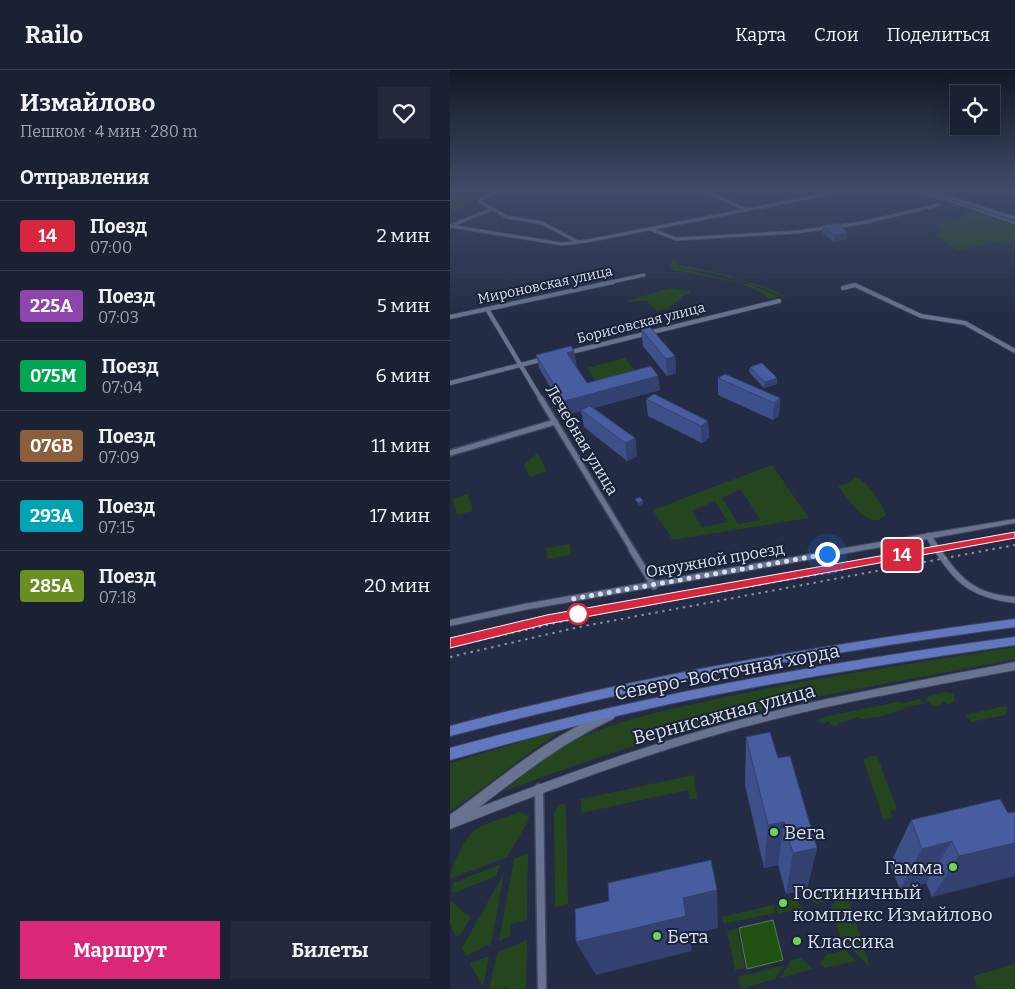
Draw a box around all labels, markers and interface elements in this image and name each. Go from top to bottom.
text: Railo [25,21,83,49]
text: Карта [735,24,786,46]
text: Слои [814,24,859,46]
text: Поделиться [887,24,990,46]
map controls [950,85,1000,135]
button: locate [950,85,1000,135]
button: heart [378,87,430,139]
text: Измайлово [20,89,155,117]
text: Пешком · 4 мин · 280 m [20,122,198,141]
text: Отправления [20,166,149,189]
text: Поезд [90,215,147,238]
text: 2 мин [376,224,430,247]
text: 14 [38,225,57,247]
text: 07:00 [90,238,132,257]
street label: Мироновская улица [476,262,614,308]
text: Поезд [98,285,155,308]
text: 5 мин [377,294,430,317]
text: 225А [30,295,73,317]
street label: Борисовская улица [575,299,707,347]
text: 07:03 [98,308,139,327]
text: Поезд [101,355,159,378]
text: 6 мин [376,364,430,387]
text: 075М [30,365,76,387]
text: 07:04 [101,378,143,397]
street label: Лечебная улица [542,381,623,499]
text: Поезд [98,425,155,448]
text: 11 мин [371,434,430,457]
text: 076В [30,435,73,457]
text: 07:09 [98,448,140,467]
text: Поезд [98,495,155,518]
text: 17 мин [370,504,430,527]
text: 293А [30,505,73,527]
text: 07:15 [98,518,135,537]
street label: Окружной проезд [644,538,786,582]
line badge: 14 [880,539,924,571]
your location [815,542,840,567]
text: 14 [893,544,911,566]
text: Поезд [99,565,156,588]
text: 20 мин [364,574,430,597]
text: 285А [30,575,74,597]
text: 07:18 [99,588,136,607]
unlabelled marker [567,603,589,625]
street label: Северо-Восточная хорда [613,639,842,705]
street label: Вернисажная улица [630,678,818,749]
place label: Вега [784,821,826,844]
marker: Вега [768,826,780,838]
place label: Гамма [884,856,944,879]
marker: Гамма [947,861,959,873]
place label: Гостиничный комплекс Измайлово [793,881,993,926]
marker: Гостиничный комплекс Измайлово [777,897,789,909]
button: Маршрут [20,921,220,979]
button: Билеты [230,921,430,979]
place label: Бета [667,925,709,948]
marker: Бета [651,930,663,942]
place label: Классика [807,930,895,953]
marker: Классика [791,935,803,947]

